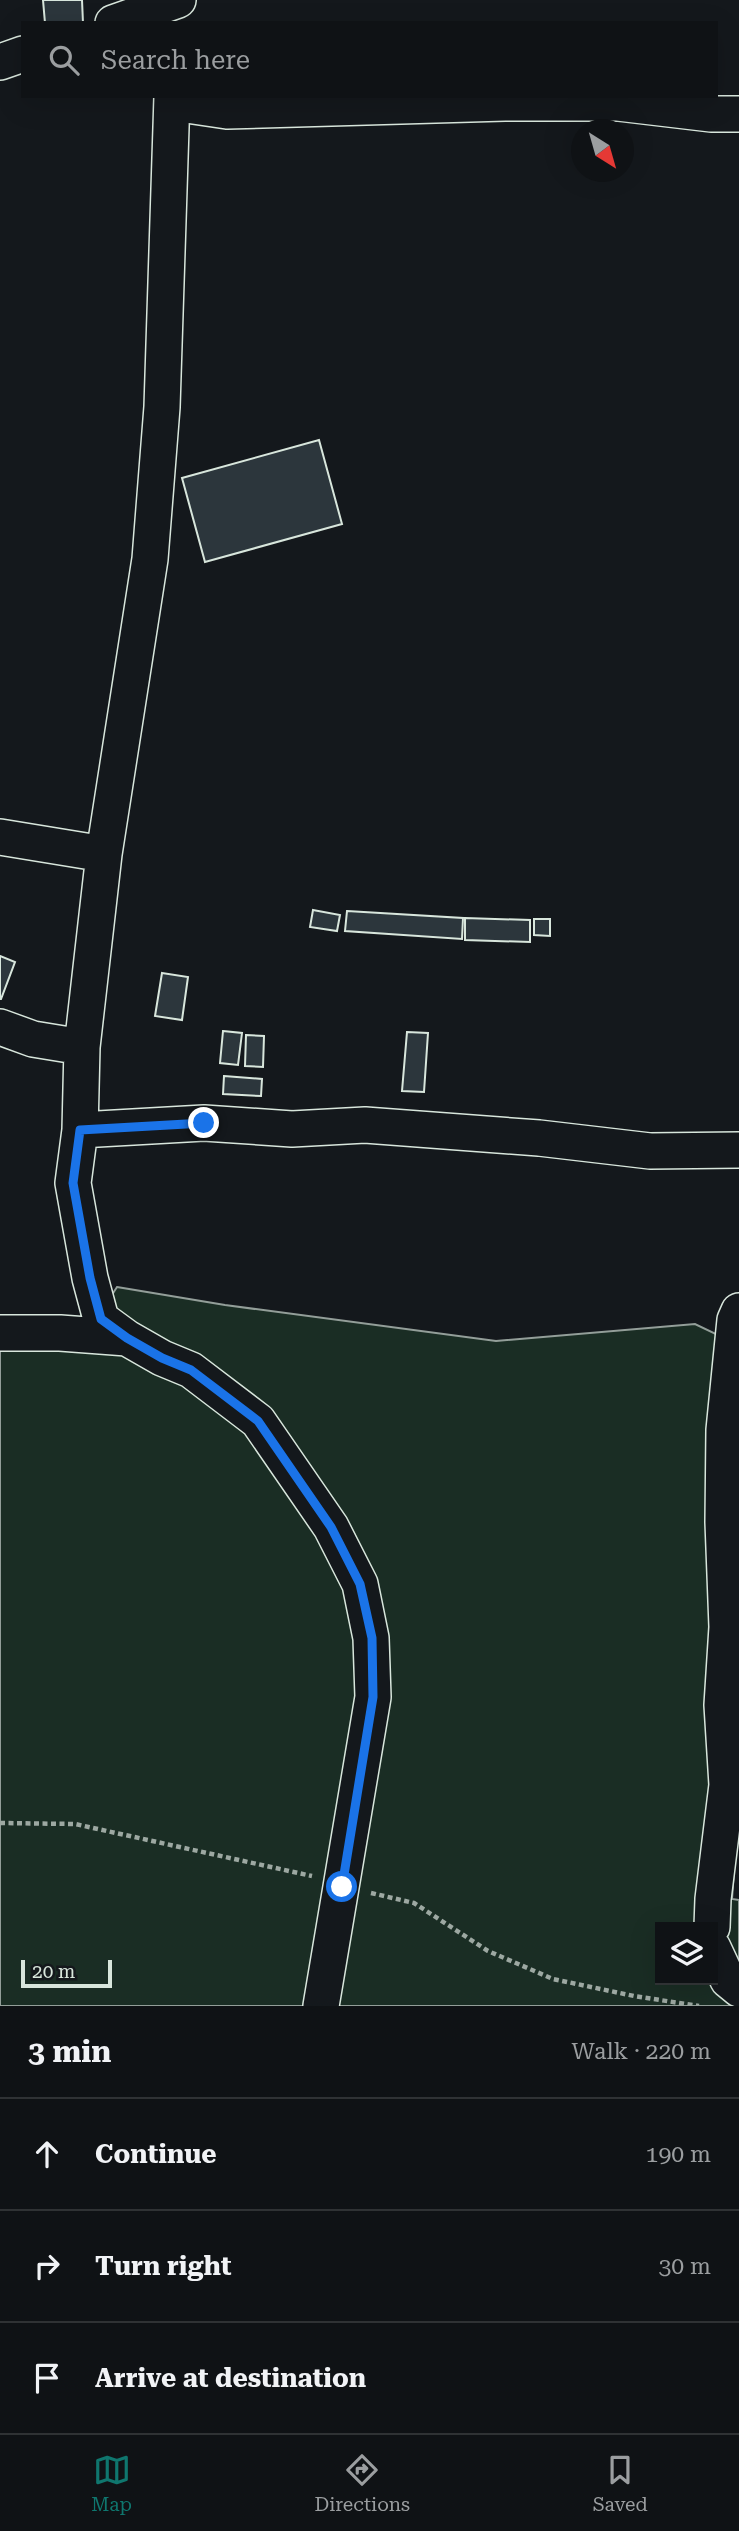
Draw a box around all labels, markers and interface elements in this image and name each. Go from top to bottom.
search box [21,21,718,98]
icon: search [45,41,83,79]
text: Search here [101,45,250,75]
north arrow [571,119,634,182]
route end [188,1107,219,1138]
route start [326,1871,357,1902]
map controls [655,1922,718,1985]
button: layers [655,1922,718,1985]
scale bar [21,1957,112,1989]
text: 20 m [32,1960,75,1983]
text: 3 min [28,2034,111,2069]
text: Walk · 220 m [572,2038,711,2065]
icon: ahead [28,2135,66,2173]
text: Continue [95,2139,217,2169]
text: 190 m [646,2141,711,2168]
icon: right [28,2247,66,2285]
text: Turn right [95,2251,231,2281]
text: 30 m [658,2253,711,2280]
icon: arrive [28,2359,66,2397]
text: Arrive at destination [95,2363,366,2393]
tab: Map [91,2451,132,2516]
tab: Directions [314,2451,410,2516]
tab: Saved [593,2451,648,2516]

